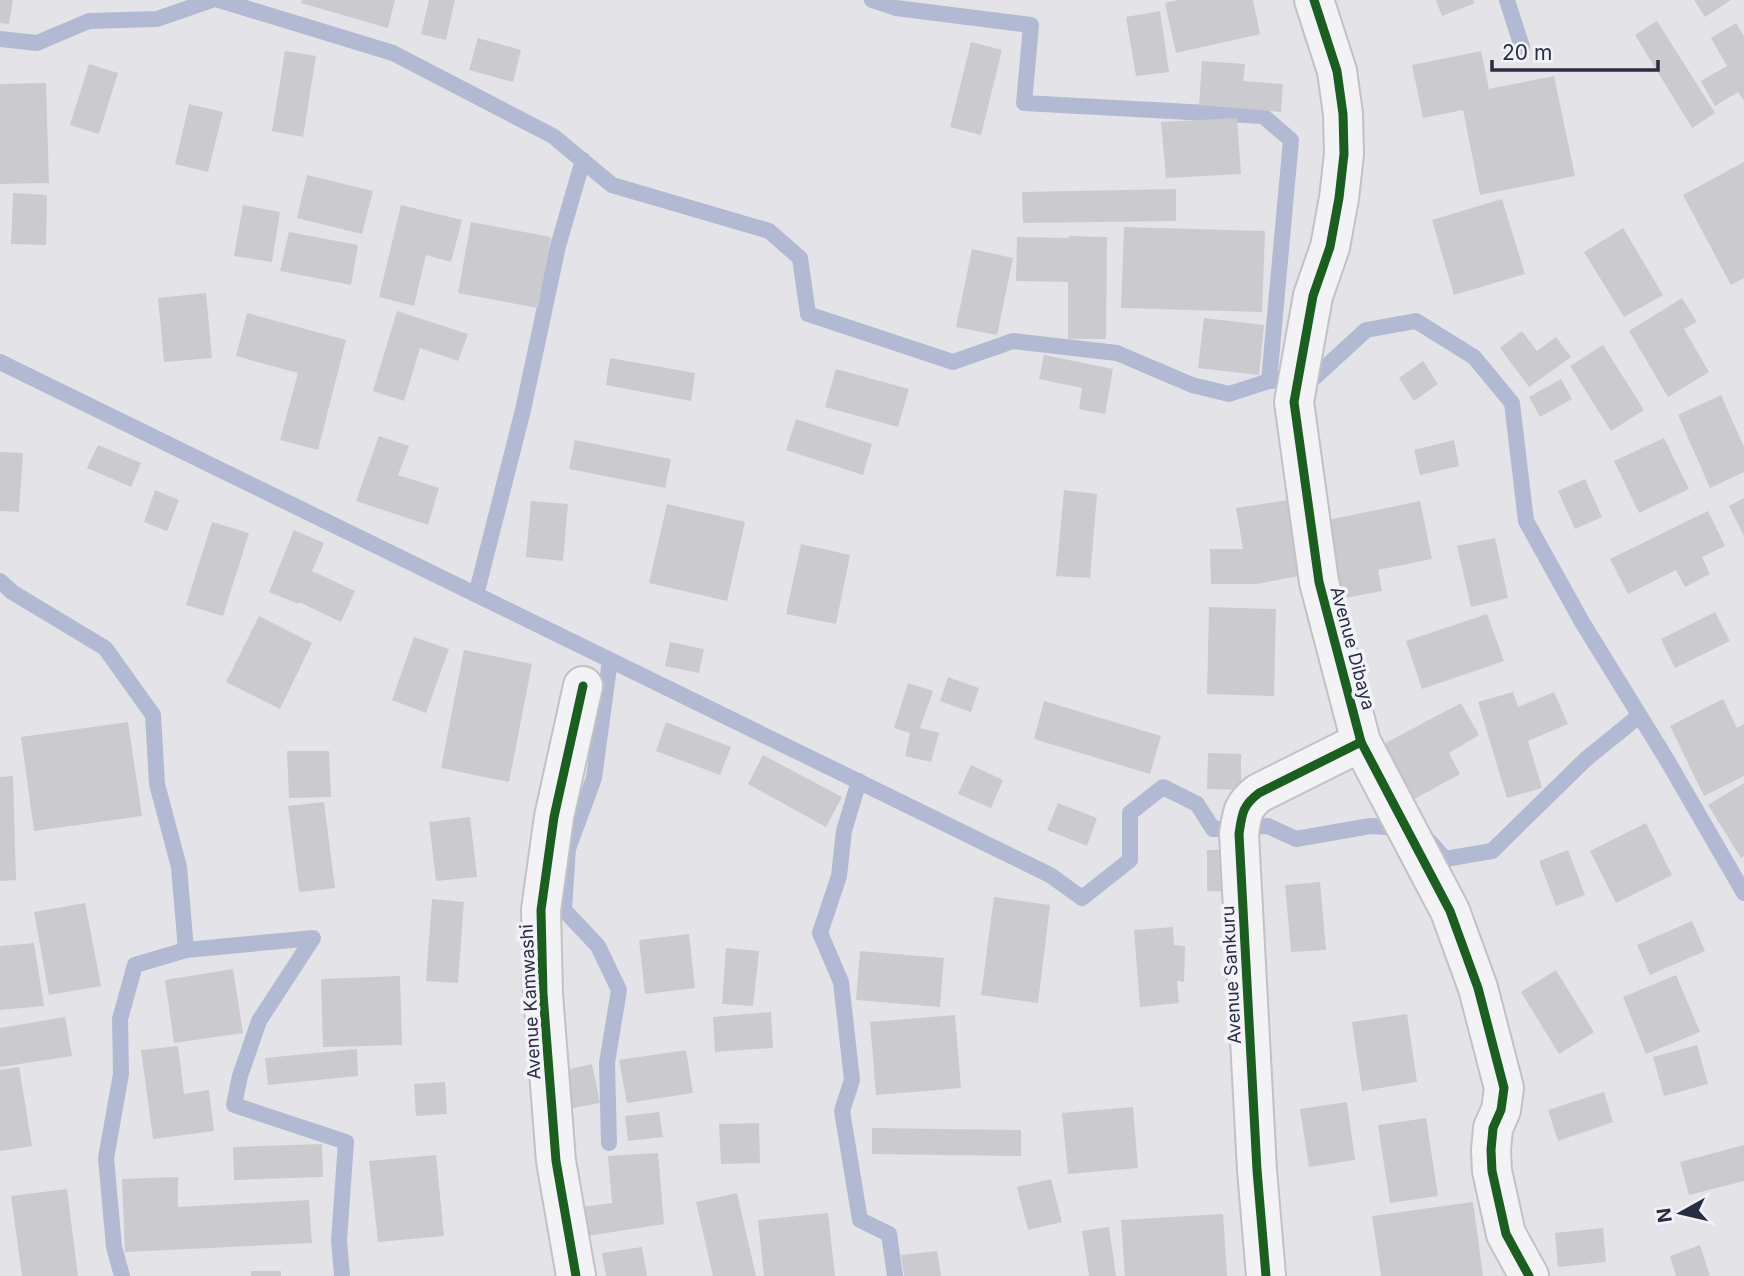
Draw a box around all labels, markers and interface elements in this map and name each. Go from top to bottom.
scale bar [1492,28,1658,72]
text: 20 m [1502,40,1552,65]
street label: Avenue Dibaya [1326,584,1380,712]
street label: Avenue Sankuru [1217,905,1245,1045]
street label: Avenue Kamwashi [515,924,545,1080]
north arrow [1646,1178,1716,1248]
text: N [1652,1207,1677,1224]

